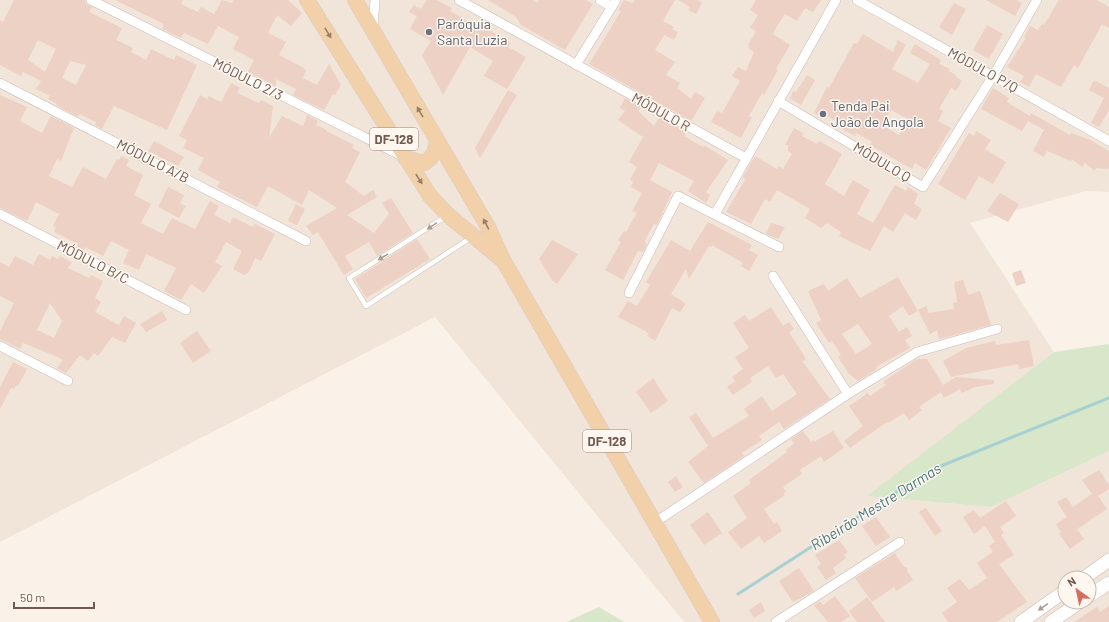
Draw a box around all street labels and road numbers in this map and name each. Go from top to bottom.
street label: MÓDULO P/Q [945,43,1021,96]
street label: MÓDULO 2/3 [210,54,286,103]
street label: MÓDULO R [629,89,694,135]
road number: DF-128 [370,128,418,150]
street label: MÓDULO A/B [114,135,192,186]
street label: MÓDULO Q [850,138,914,185]
street label: MÓDULO B/C [54,236,132,287]
road number: DF-128 [583,430,631,452]

